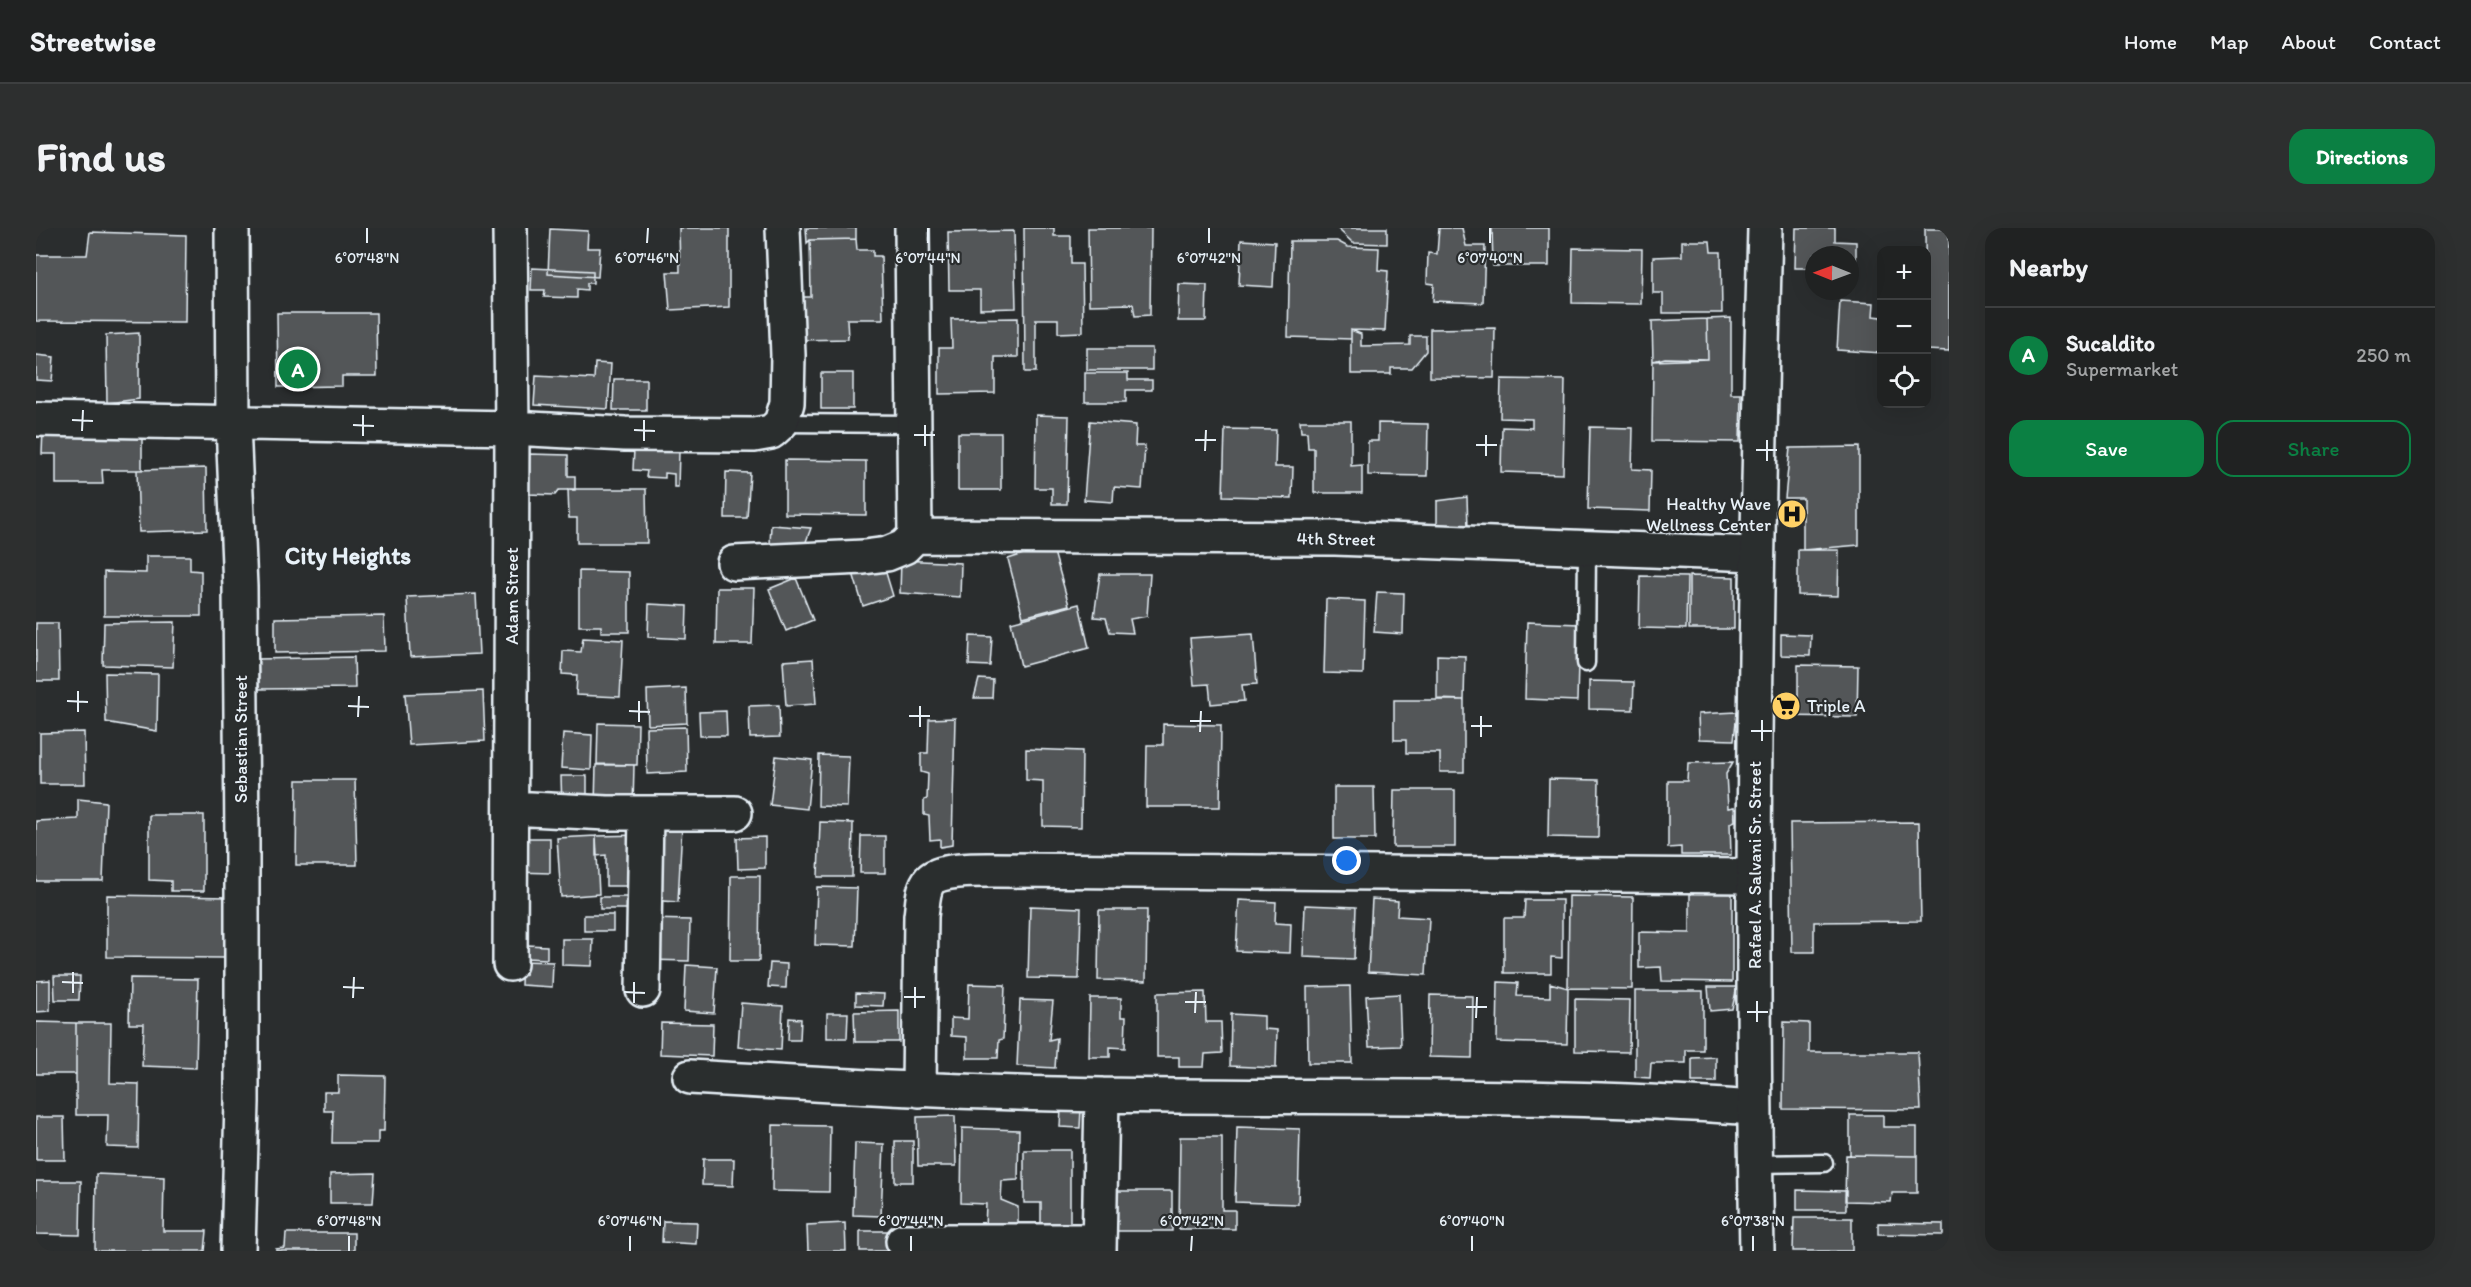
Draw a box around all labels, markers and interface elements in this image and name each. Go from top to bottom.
text: Streetwise [30,24,156,58]
text: Home [2124,29,2177,54]
text: Map [2210,29,2249,54]
text: About [2282,29,2336,54]
text: Contact [2369,29,2441,54]
button: Directions [2289,129,2435,184]
text: Find us [36,131,166,182]
north arrow [1805,246,1859,300]
map controls [1877,246,1931,408]
button: + [1877,246,1931,300]
text: 6°07'48"N [335,249,399,267]
text: 6°07'46"N [615,249,679,267]
text: 6°07'44"N [895,249,961,267]
text: 6°07'42"N [1177,249,1241,267]
text: 6°07'40"N [1457,249,1523,267]
text: Nearby [2009,251,2088,283]
button: − [1877,300,1931,354]
text: Sucaldito [2066,330,2155,357]
text: A [2022,343,2035,367]
text: 250 m [2356,343,2411,367]
pin: A [278,346,318,392]
button: locate [1877,354,1931,408]
text: Supermarket [2066,357,2178,381]
button: Save [2009,420,2204,477]
button: Share [2216,420,2411,477]
place label: Healthy Wave Wellness Center [1646,493,1771,536]
hospital icon: Healthy Wave Wellness Center [1776,498,1808,530]
street label: 4th Street [1296,527,1376,551]
district label: City Heights [285,541,411,571]
street label: Adam Street [501,547,523,645]
street label: Sebastian Street [230,675,252,803]
supermarket icon: Triple A [1770,690,1802,722]
place label: Triple A [1807,695,1866,717]
street label: Rafael A. Salvani Sr. Street [1744,761,1766,969]
your location [1332,846,1361,875]
text: 6°07'48"N [317,1212,381,1230]
text: 6°07'46"N [598,1212,662,1230]
text: 6°07'44"N [878,1212,944,1230]
text: 6°07'42"N [1160,1212,1224,1230]
text: 6°07'40"N [1439,1212,1505,1230]
text: 6°07'38"N [1721,1212,1785,1230]

